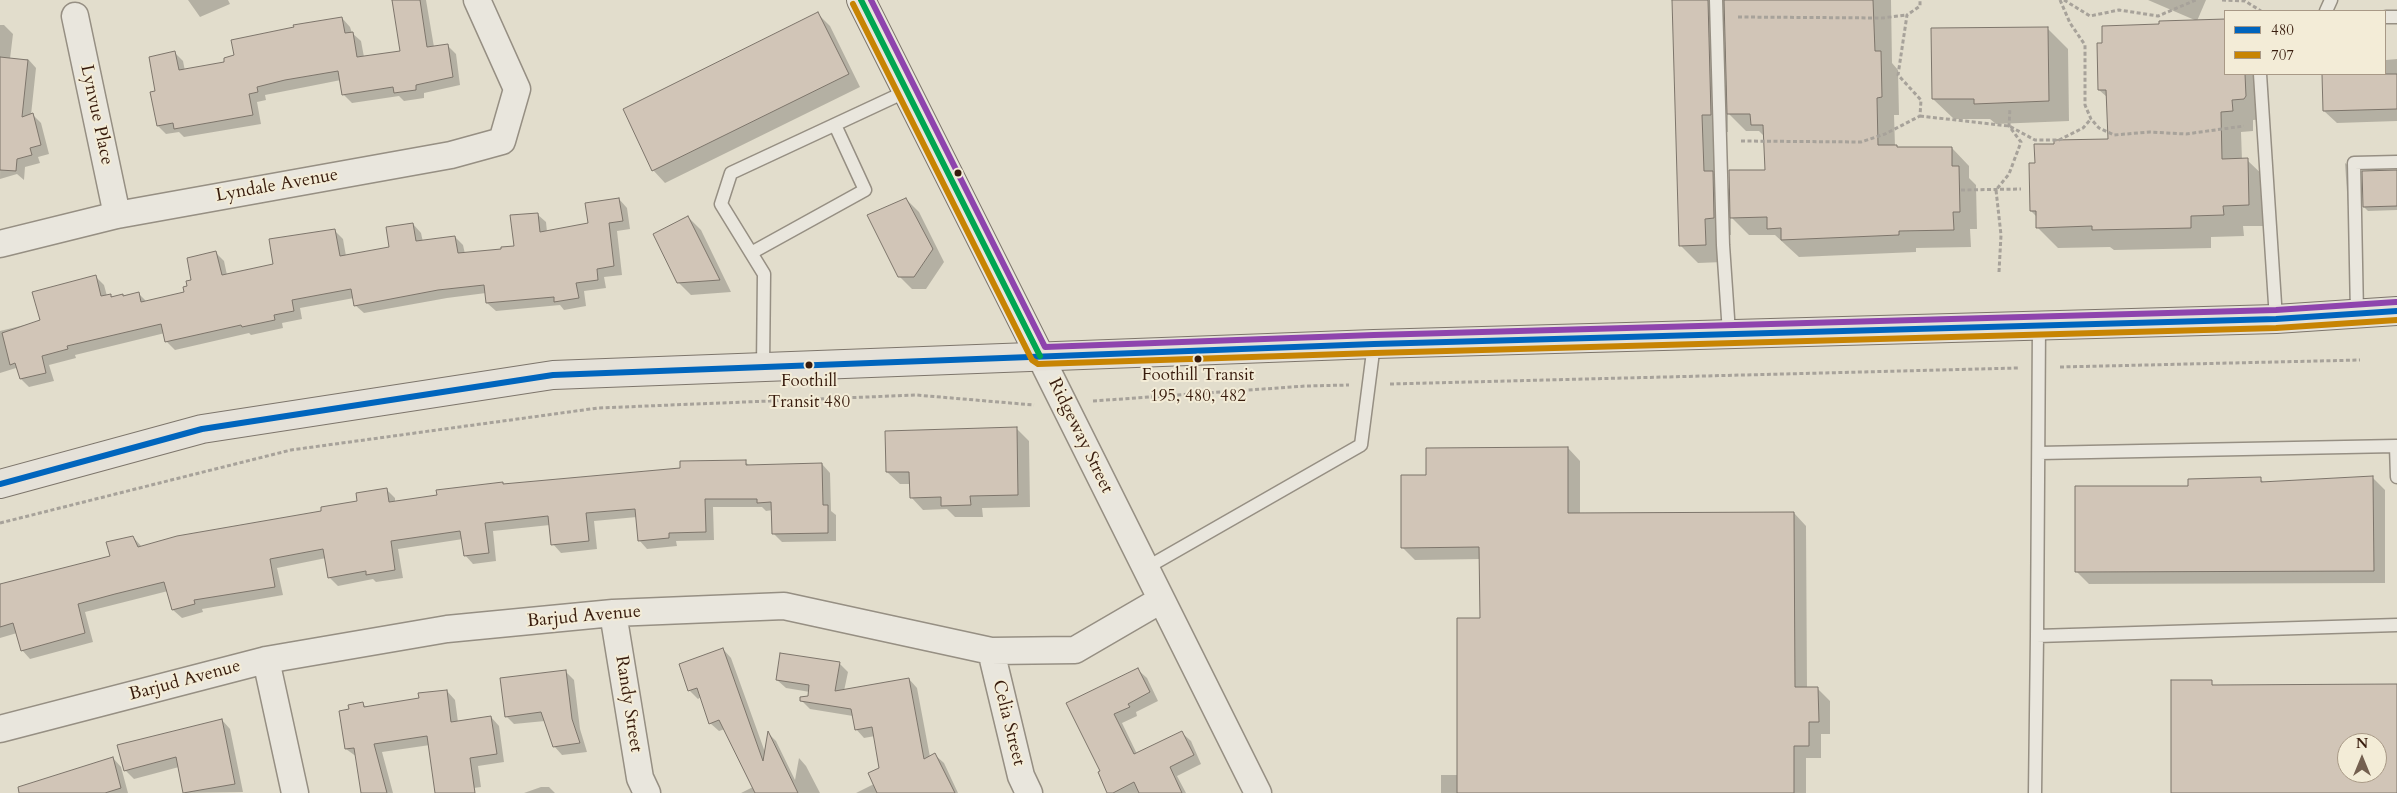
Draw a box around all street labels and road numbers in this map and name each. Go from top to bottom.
street label: Lynvue Place [75,63,117,167]
street label: Lyndale Avenue [214,165,340,207]
street label: Ridgeway Street [1043,375,1117,497]
street label: Barjud Avenue [526,601,642,633]
street label: Randy Street [610,654,646,754]
street label: Barjud Avenue [127,656,243,706]
street label: Celia Street [987,678,1029,768]

